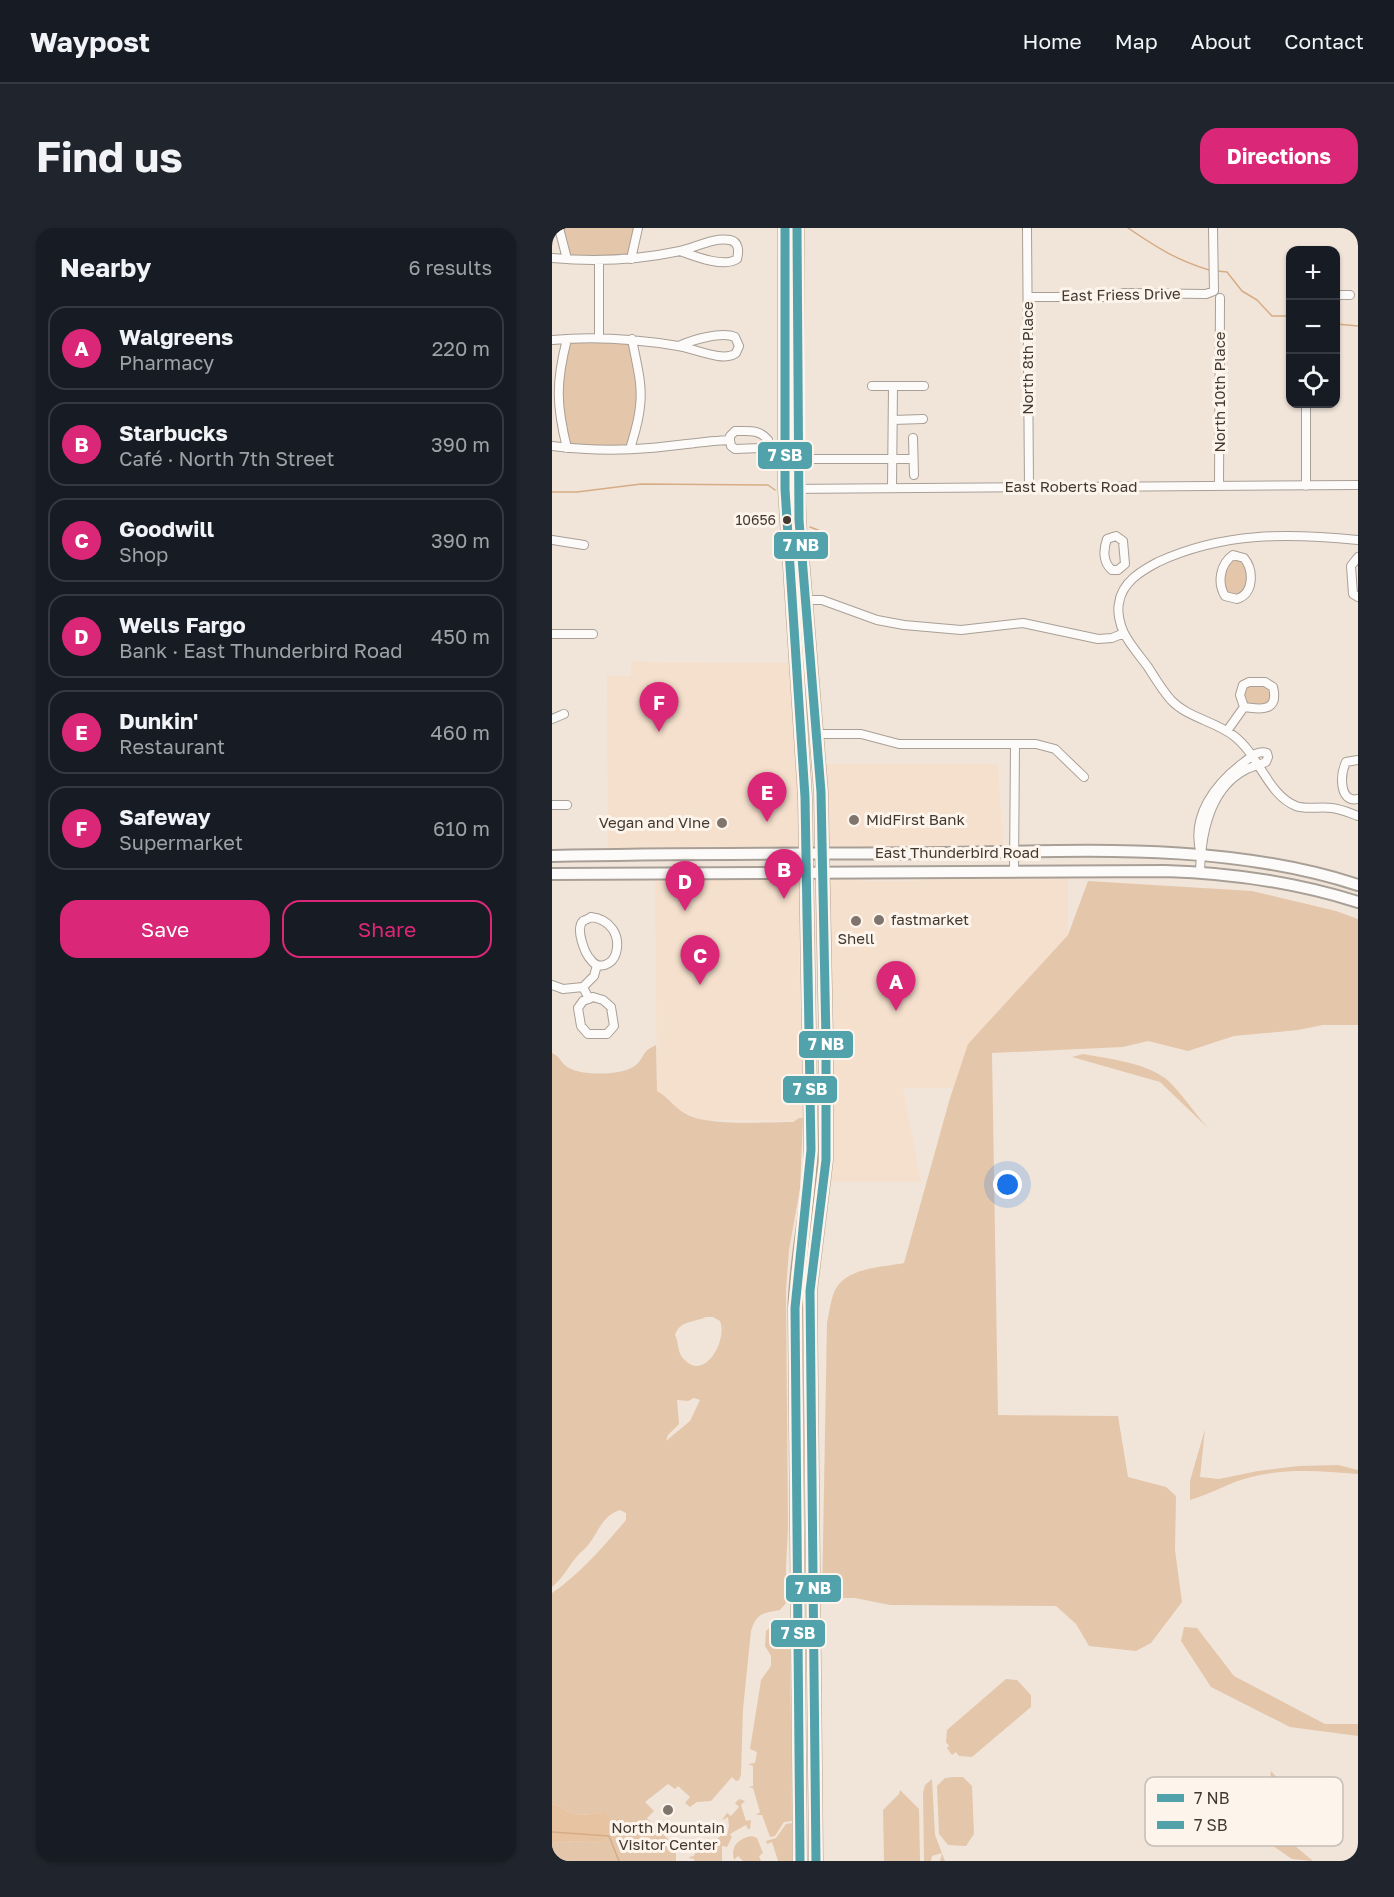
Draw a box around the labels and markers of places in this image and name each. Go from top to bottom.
place label: 10656 [735,511,776,528]
marker: 10656 [781,514,793,526]
pin: F [640,682,678,732]
pin: E [748,772,786,822]
place label: MidFirst Bank [866,810,965,828]
place label: Vegan and Vine [599,813,710,831]
marker: MidFirst Bank [847,813,861,827]
marker: Vegan and Vine [715,816,729,830]
pin: B [764,850,804,899]
pin: D [666,862,704,911]
place label: fastmarket [891,910,969,928]
marker: fastmarket [872,913,886,927]
marker: Shell [849,914,863,928]
place label: Shell [837,929,875,947]
pin: C [680,936,720,985]
pin: A [876,962,916,1011]
marker: North Mountain Visitor Center [661,1803,675,1817]
place label: North Mountain Visitor Center [611,1818,725,1853]

